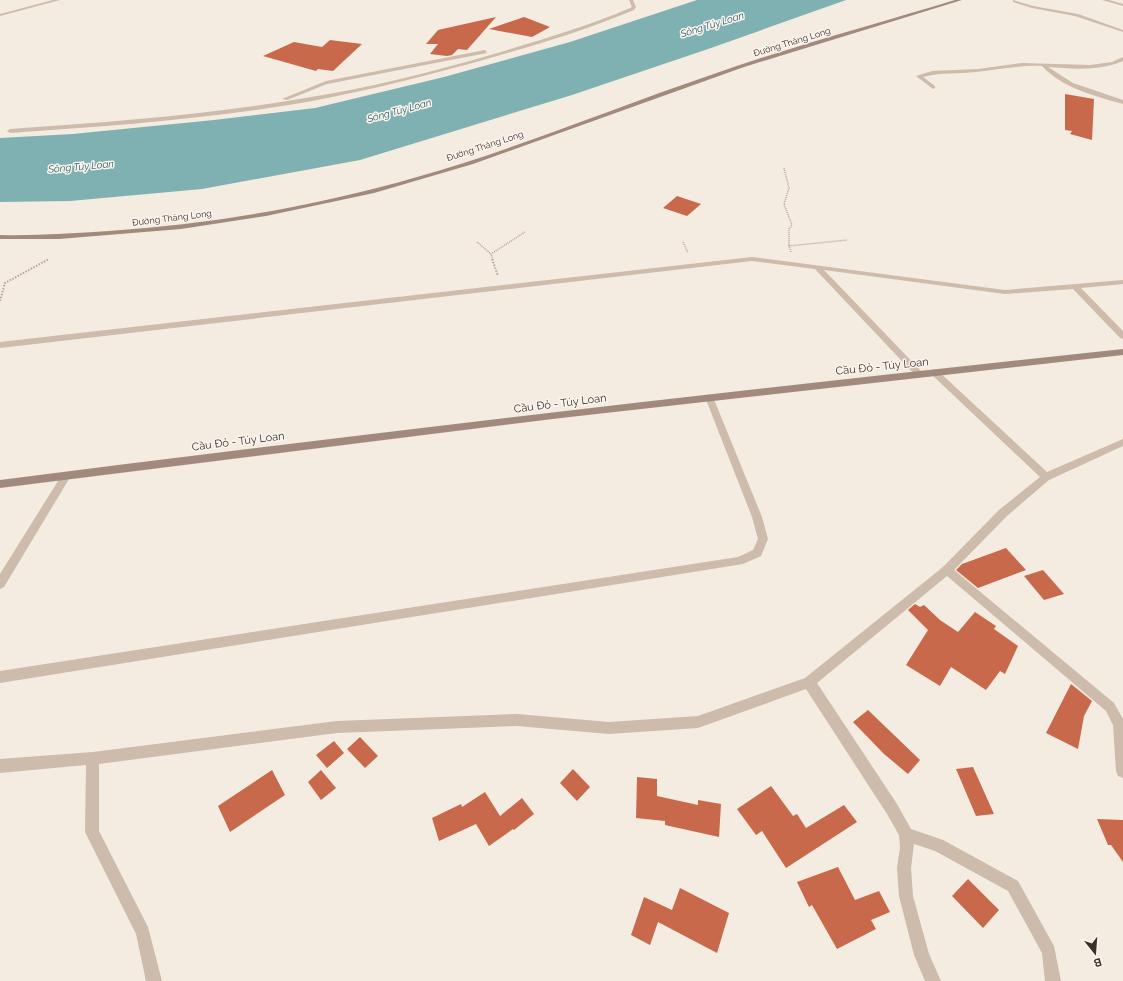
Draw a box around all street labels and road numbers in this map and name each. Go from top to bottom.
street label: Đường Thăng Long [752,26,832,58]
street label: Đường Thăng Long [445,129,525,163]
street label: Đường Thăng Long [132,208,212,228]
street label: Cầu Đỏ - Túy Loan [835,355,929,378]
street label: Cầu Đỏ - Túy Loan [513,391,607,416]
street label: Cầu Đỏ - Túy Loan [191,429,285,454]

